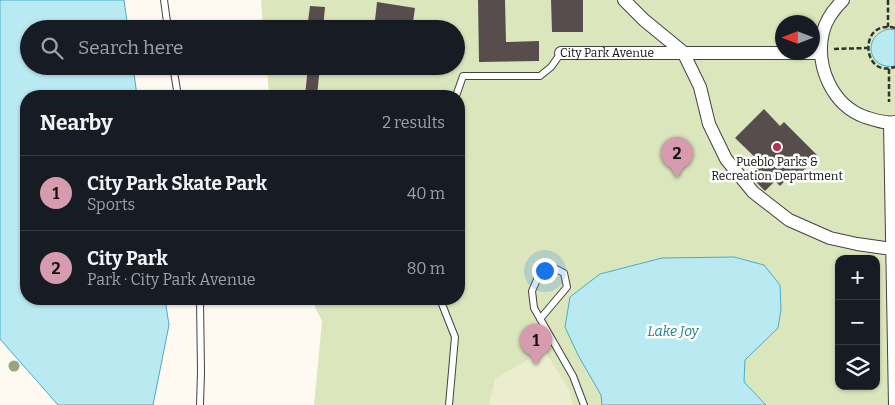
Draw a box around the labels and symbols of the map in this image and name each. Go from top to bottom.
north arrow [775,15,820,60]
street label: City Park Avenue [560,46,654,60]
pin: 2 [661,137,693,178]
marker: Pueblo Parks & Recreation Department [771,141,783,153]
place label: Pueblo Parks & Recreation Department [711,155,843,183]
your location [532,258,558,284]
water label: Lake Joy [647,323,700,340]
pin: 1 [520,324,552,365]

